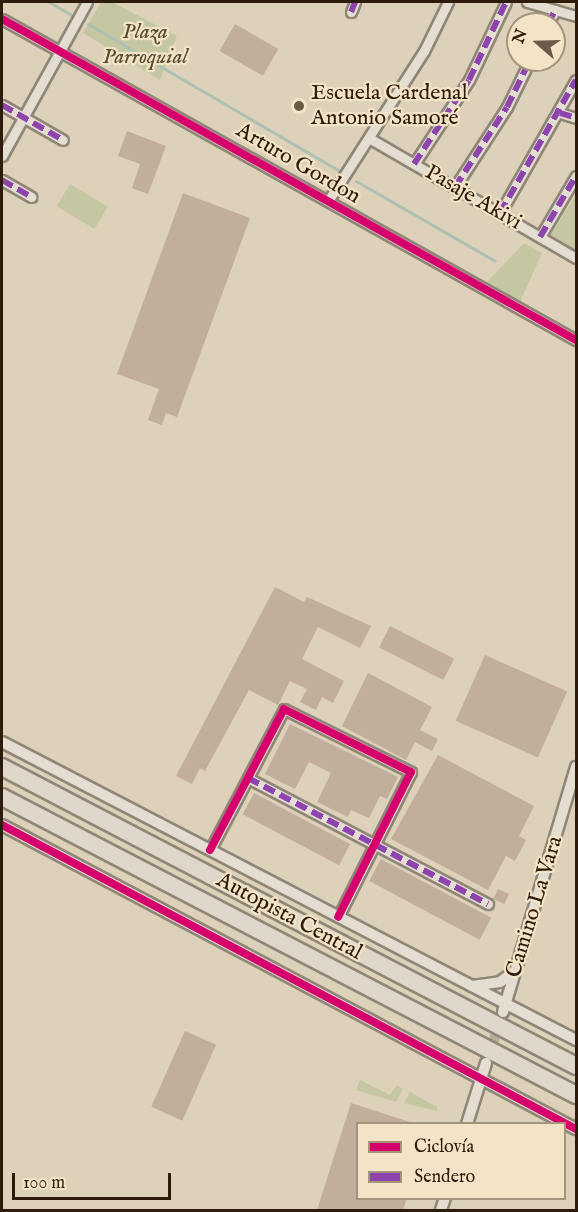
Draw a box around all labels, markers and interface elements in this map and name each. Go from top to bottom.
north arrow [506,12,566,72]
park label: Plaza Parroquial [102,19,188,70]
text: N [509,27,533,46]
place label: Escuela Cardenal Antonio Samoré [311,80,468,132]
marker: Escuela Cardenal Antonio Samoré [292,99,306,113]
street label: Arturo Gordon [231,118,365,210]
street label: Pasaje Akivi [420,160,526,236]
street label: Camino La Vara [501,833,569,981]
street label: Autopista Central [211,867,367,967]
legend [356,1122,566,1200]
text: Ciclovía [414,1136,474,1159]
scale bar [15,1161,174,1199]
text: Sendero [414,1166,475,1189]
text: 100 m [23,1172,65,1195]

